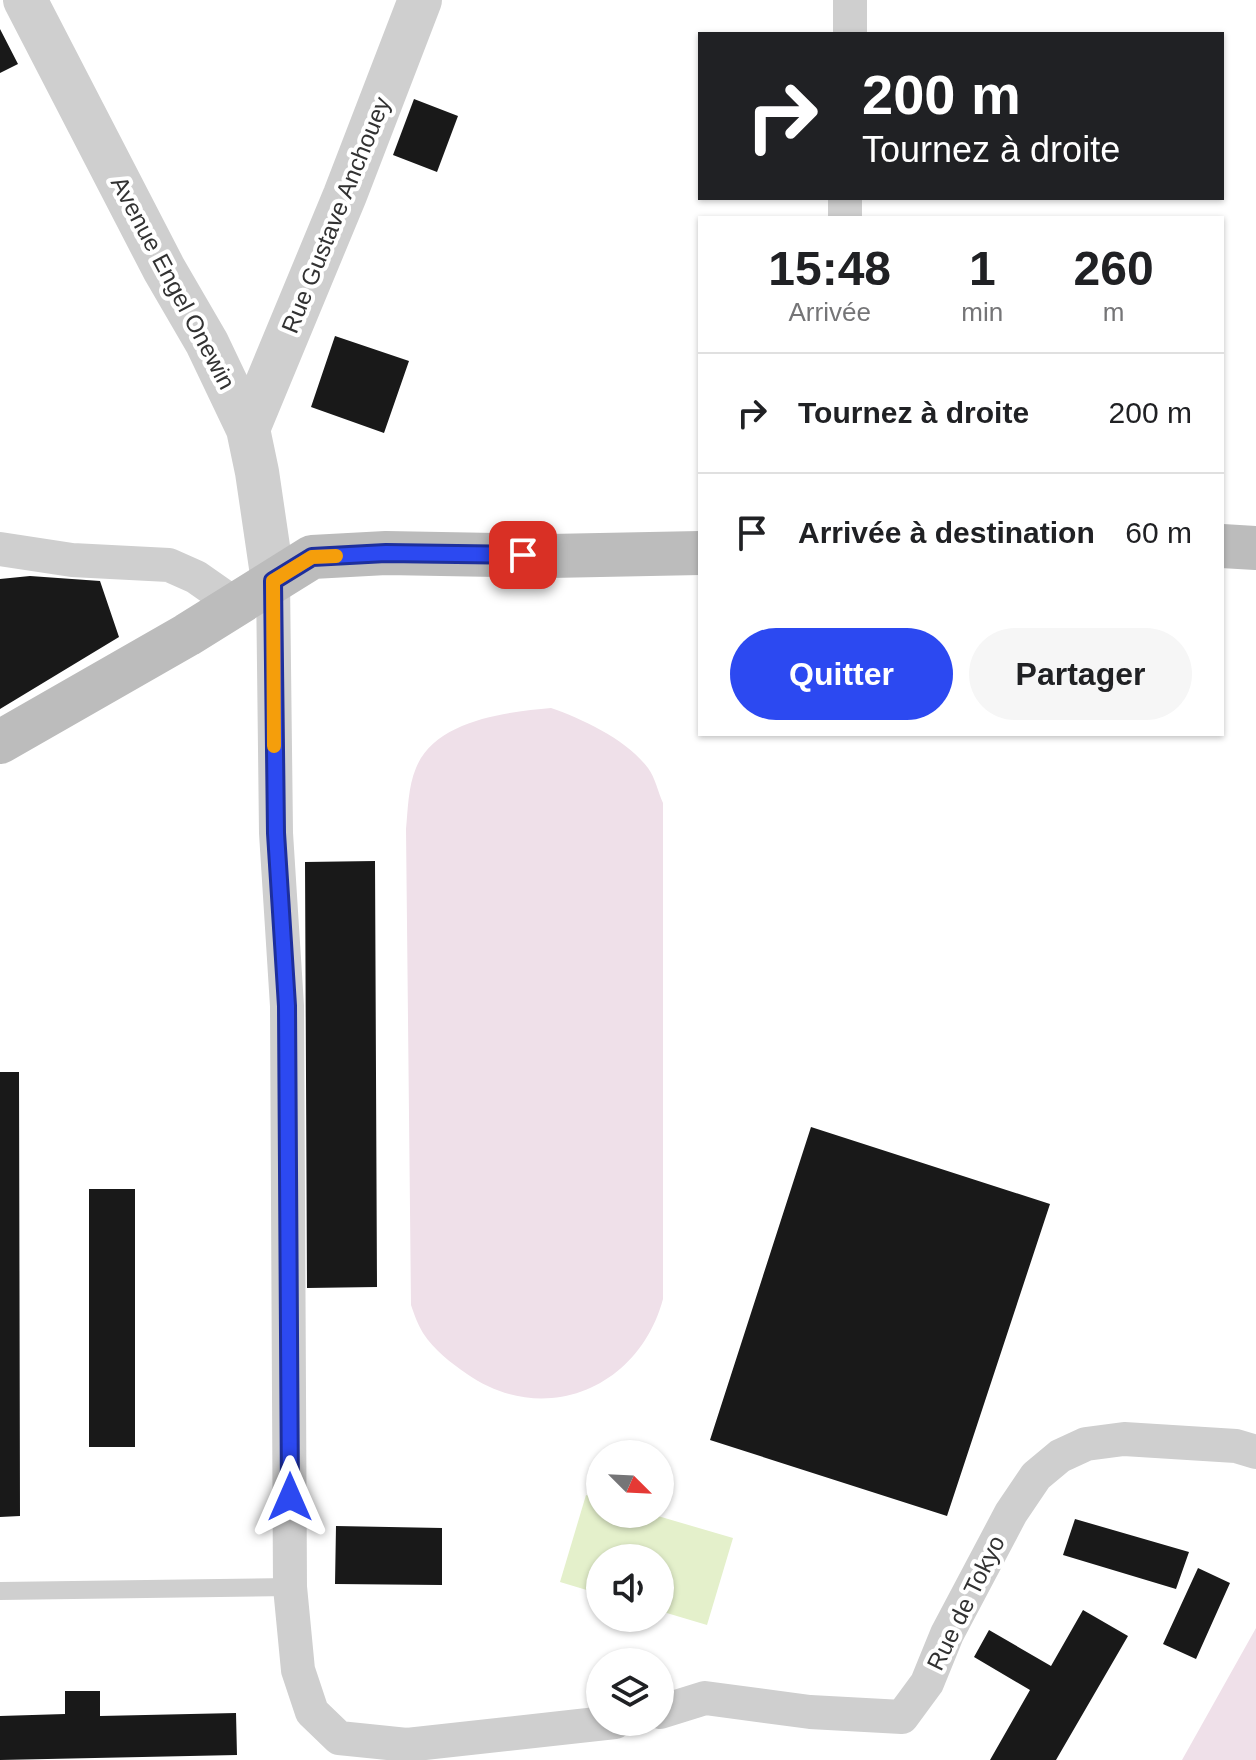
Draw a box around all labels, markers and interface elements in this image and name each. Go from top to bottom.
text: 200 m [862,63,1021,126]
icon: right [730,64,834,168]
street label: Rue Gustave Anchouey [276,93,395,337]
text: Tournez à droite [862,129,1120,170]
street label: Avenue Engel Onewin [106,172,241,394]
text: 15:48 [768,242,891,295]
text: 1 [969,242,996,295]
text: 260 [1074,242,1154,295]
text: Arrivée [789,297,871,327]
text: min [961,297,1003,327]
text: m [1103,297,1124,327]
icon: right [730,391,774,435]
text: Tournez à droite [798,396,1029,429]
text: 200 m [1109,396,1192,429]
icon: arrive [730,511,774,555]
text: Arrivée à destination [798,516,1095,549]
text: 60 m [1125,516,1192,549]
pin [489,521,557,589]
icon: arrive [501,533,545,577]
button: Quitter [730,628,953,720]
button: Partager [969,628,1192,720]
north arrow [586,1440,674,1528]
map controls [586,1440,674,1736]
position arrow [248,1455,332,1539]
street label: Rue de Tokyo [921,1531,1010,1674]
button: sound [586,1544,674,1632]
button: layers [586,1648,674,1736]

